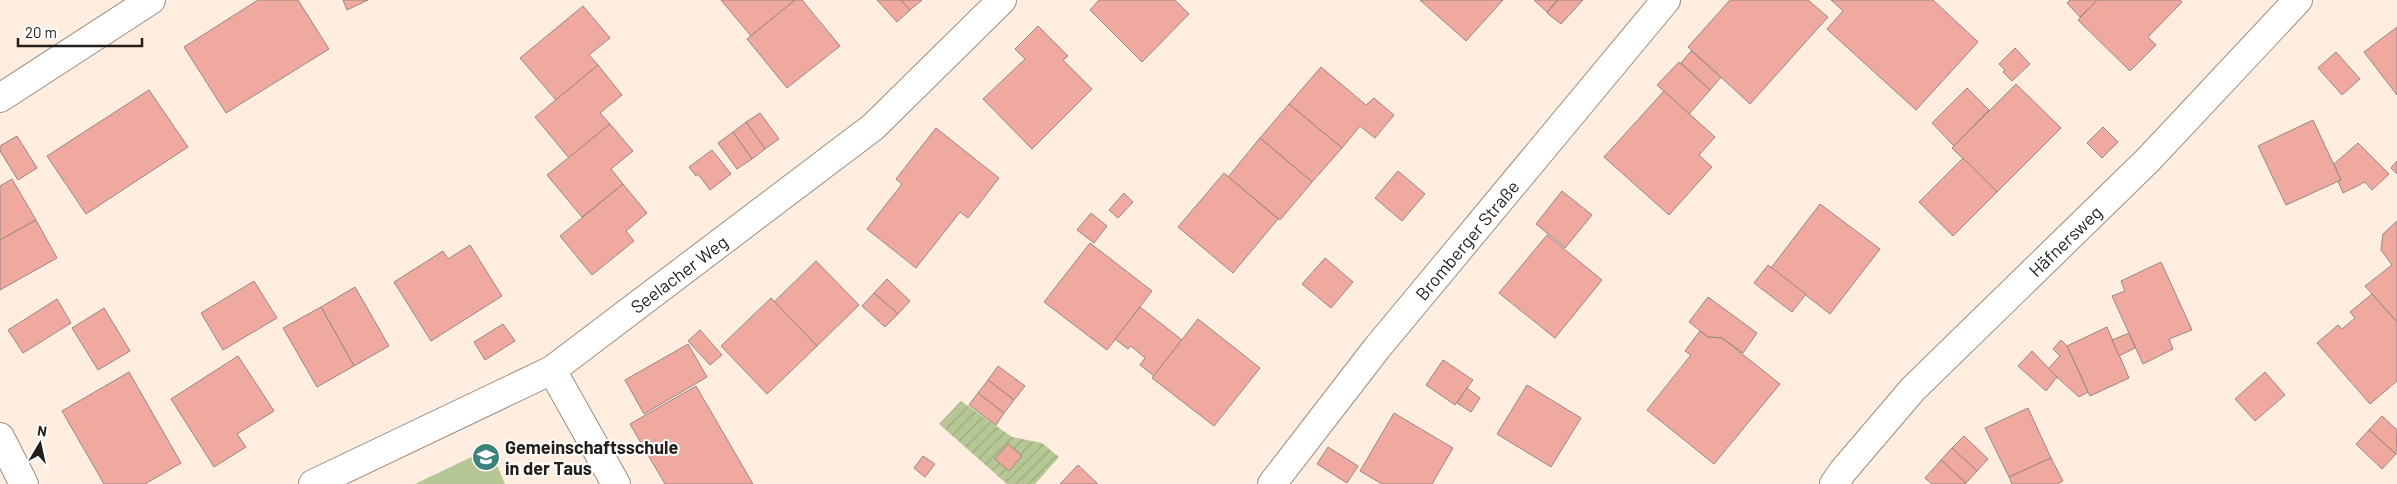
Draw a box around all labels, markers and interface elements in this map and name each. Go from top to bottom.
scale bar [18,15,141,47]
text: 20 m [25,23,57,41]
street label: Bromberger Straße [1410,176,1524,304]
street label: Häfnersweg [2024,201,2106,281]
street label: Seelacher Weg [626,230,732,318]
north arrow [15,419,65,469]
text: N [36,422,48,440]
place label: Gemeinschaftsschule in der Taus [505,436,678,479]
school or university icon: Gemeinschaftsschule in der Taus [471,442,501,472]

